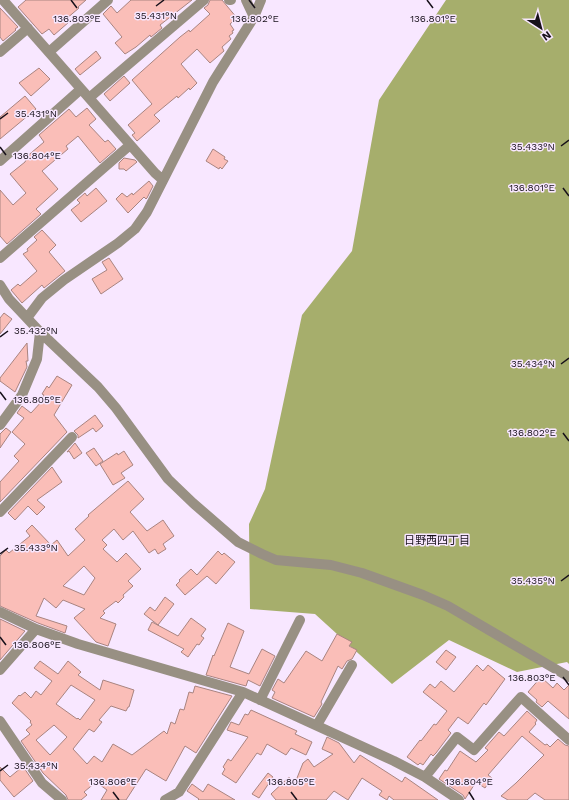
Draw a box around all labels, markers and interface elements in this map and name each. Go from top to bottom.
north arrow [521,8,561,48]
text: 35.431°N [135,10,177,21]
text: 136.803°E [53,13,101,24]
text: 136.802°E [231,13,279,24]
text: 136.801°E [410,13,456,24]
text: N [539,28,554,43]
text: 35.431°N [15,108,57,119]
text: 35.433°N [511,141,555,152]
text: 136.804°E [13,150,61,161]
text: 136.801°E [509,182,555,193]
text: 35.432°N [14,325,58,336]
text: 35.434°N [511,358,555,369]
text: 136.805°E [13,394,61,405]
text: 136.802°E [508,427,556,438]
district label: 日野西四丁目 [404,534,470,547]
text: 35.433°N [14,542,58,553]
text: 35.435°N [511,575,555,586]
text: 136.806°E [13,639,61,650]
text: 136.803°E [508,672,556,683]
text: 35.434°N [14,760,58,771]
text: 136.806°E [89,776,137,787]
text: 136.805°E [267,776,315,787]
text: 136.804°E [445,776,493,787]

